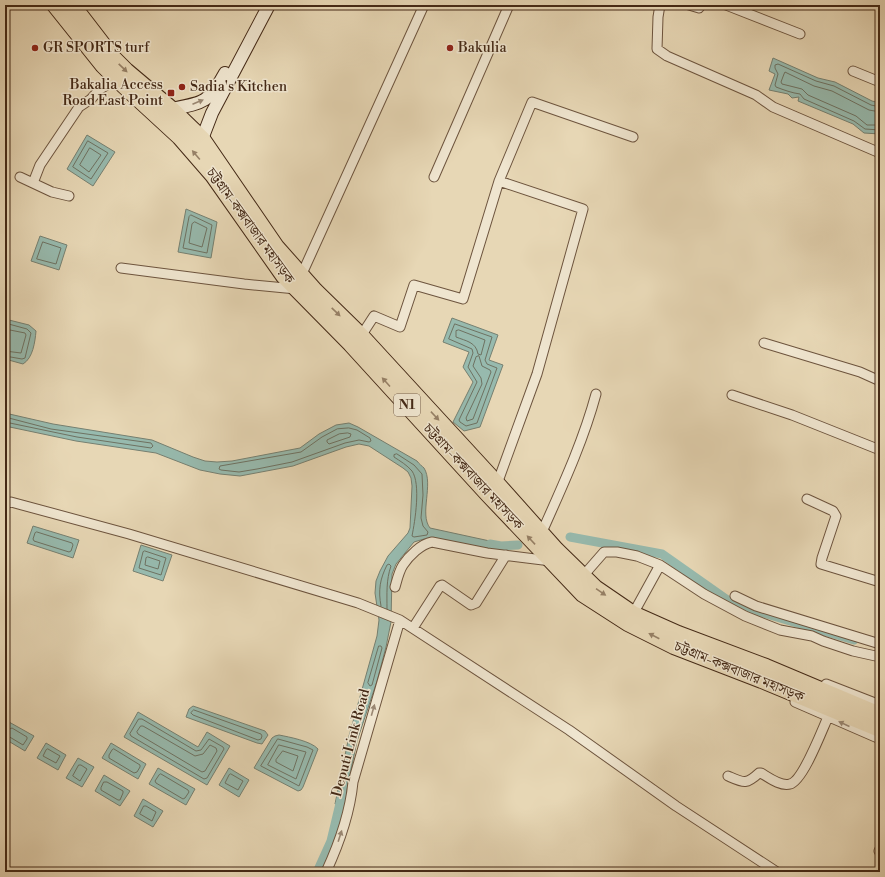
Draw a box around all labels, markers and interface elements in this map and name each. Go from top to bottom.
place label: GR SPORTS turf [43,39,150,57]
place label: Bakulia [457,39,507,57]
marker: GR SPORTS turf [30,43,40,53]
marker: Bakulia [445,43,455,53]
one-way arrow [118,63,128,72]
place label: Bakalia Access Road East Point [62,76,163,110]
place label: Sadia's Kitchen [190,78,288,96]
marker: Sadia's Kitchen [177,82,187,92]
marker: Bakalia Access Road East Point [166,88,176,98]
one-way arrow [193,99,205,105]
one-way arrow [191,149,200,160]
street label: চট্টগ্রাম-কক্সবাজার মহাসড়ক [201,163,300,288]
one-way arrow [331,307,341,317]
one-way arrow [382,377,391,388]
road number: N1 [394,394,420,416]
one-way arrow [430,411,440,421]
street label: চট্টগ্রাম-কক্সবাজার মহাসড়ক [418,419,528,535]
one-way arrow [526,535,536,545]
one-way arrow [596,588,607,596]
one-way arrow [649,633,660,640]
street label: চট্টগ্রাম-কক্সবাজার মহাসড়ক [670,636,808,707]
street label: Deputi Link Road [328,687,374,799]
one-way arrow [370,704,376,716]
one-way arrow [839,721,850,727]
one-way arrow [337,829,343,841]

